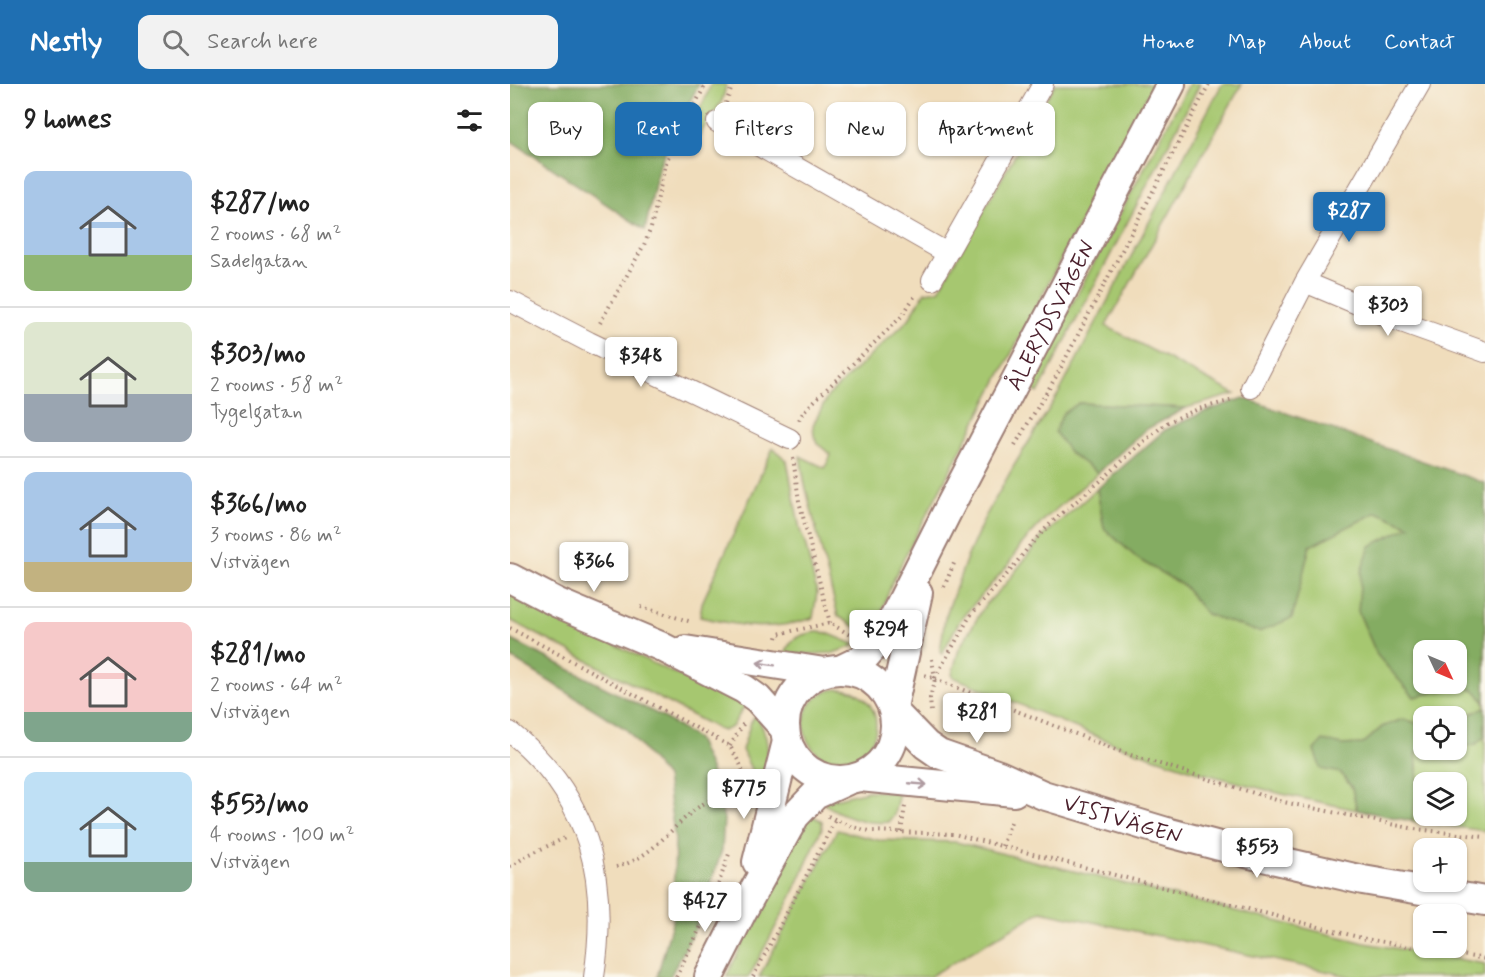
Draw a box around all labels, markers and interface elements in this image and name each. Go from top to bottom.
search box [138,15,558,69]
text: Nestly [30,24,102,61]
icon: search [159,26,192,59]
text: Search here [207,28,318,56]
text: Home [1143,28,1195,56]
text: Map [1228,28,1266,56]
text: About [1299,28,1351,56]
text: Contact [1384,28,1455,56]
chip: Buy [528,102,603,156]
chip: Rent [615,102,702,156]
chip: Filters [714,102,814,156]
chip: New [826,102,906,156]
chip: Apartment [918,102,1055,156]
text: 9 homes [24,103,112,137]
icon: filters [453,104,486,137]
text: $287/mo [210,187,310,221]
pin: $287 [1313,192,1385,243]
icon: home [72,195,144,267]
text: $287 [1327,198,1371,225]
text: 2 rooms · 68 m² [210,221,341,248]
street label: ÅLERYDSVÄGEN [1000,236,1103,396]
text: Sadelgatan [210,248,307,275]
pin: $303 [1352,286,1424,337]
text: $303 [1368,292,1408,319]
pin: $348 [605,337,677,388]
text: $303/mo [210,338,306,372]
text: $348 [619,343,663,370]
icon: home [72,346,144,418]
text: 2 rooms · 58 m² [210,372,343,399]
text: Tygelgatan [210,399,302,426]
text: $366/mo [210,488,307,522]
icon: home [72,496,144,568]
text: 3 rooms · 86 m² [210,522,342,549]
pin: $366 [558,542,630,593]
text: $366 [573,548,615,575]
text: Vistvägen [210,549,291,576]
pin: $294 [850,610,922,661]
text: $294 [863,616,909,643]
text: $281/mo [210,638,306,672]
north arrow [1413,640,1467,694]
map controls [1413,640,1467,958]
icon: home [72,646,144,718]
one-way arrow [757,658,777,669]
text: 2 rooms · 64 m² [210,672,343,699]
pin: $281 [941,693,1013,744]
text: Vistvägen [210,699,291,726]
text: $281 [957,699,997,726]
button: locate [1413,706,1467,760]
pin: $775 [708,769,780,820]
button: layers [1413,772,1467,826]
text: $775 [721,775,767,802]
one-way arrow [908,779,928,790]
text: $553/mo [210,788,309,822]
street label: VISTVÄGEN [1060,790,1185,852]
icon: home [72,796,144,868]
text: 4 rooms · 100 m² [210,822,354,849]
pin: $553 [1221,828,1293,879]
text: $553 [1236,834,1278,861]
button: + [1413,838,1467,892]
text: Vistvägen [210,849,291,876]
pin: $427 [669,882,741,933]
text: $427 [682,888,728,915]
button: − [1413,904,1467,958]

